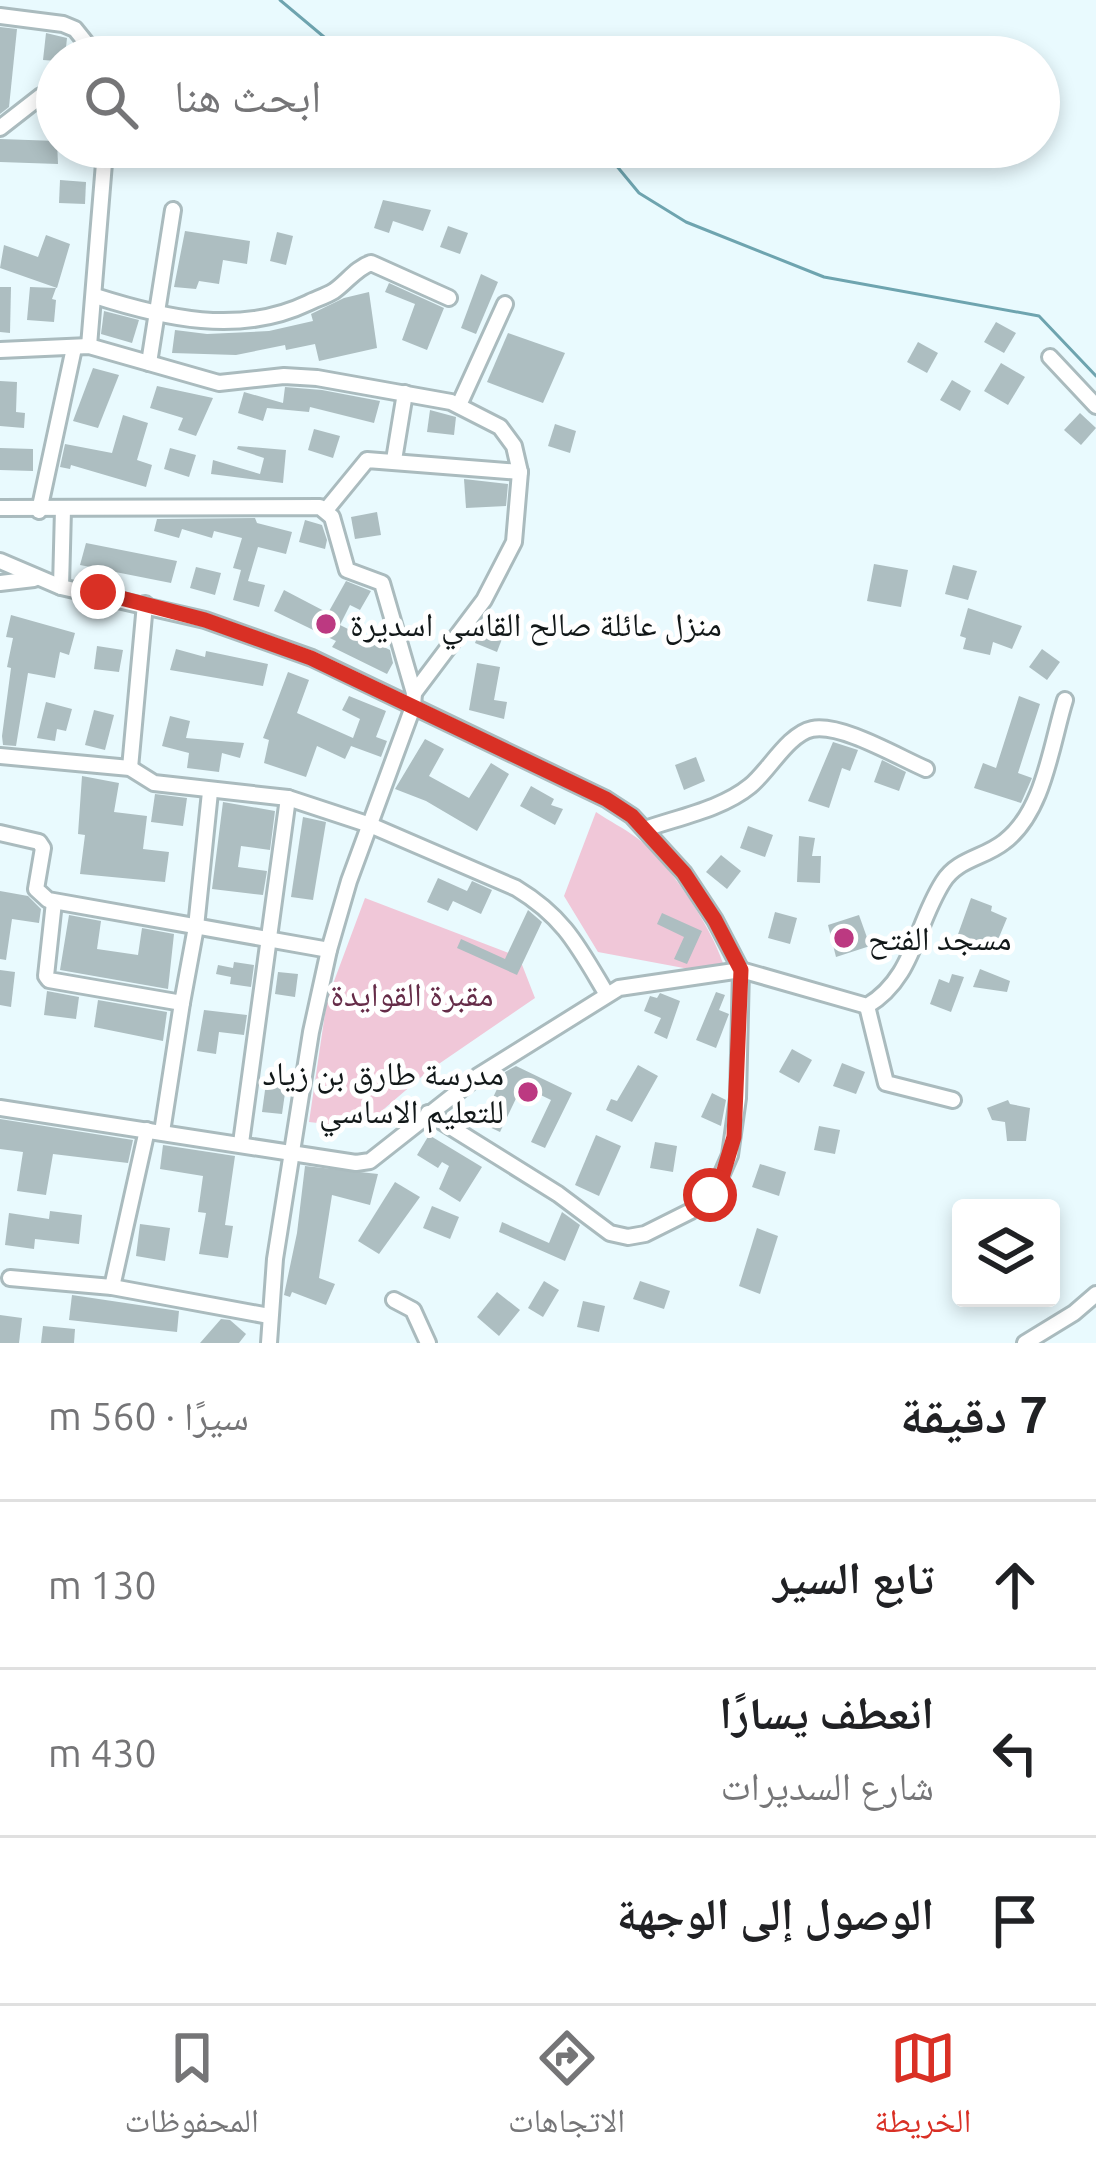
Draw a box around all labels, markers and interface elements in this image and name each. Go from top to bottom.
search box [36,36,1060,168]
icon: search [78,69,144,135]
text: ابحث هنا [174,70,322,121]
route end [71,565,125,619]
place label: منزل عائلة صالح القاسي اسديرة [350,605,722,650]
marker: منزل عائلة صالح القاسي اسديرة [313,611,339,637]
place label: مسجد الفتح [868,919,1012,960]
marker: مسجد الفتح [831,925,857,951]
park label: مقبرة القوايدة [330,975,494,1013]
place label: مدرسة طارق بن زياد للتعليم الاساسي [263,1054,504,1137]
marker: مدرسة طارق بن زياد للتعليم الاساسي [515,1079,541,1105]
route start [683,1168,737,1222]
map controls [952,1199,1060,1307]
button: layers [952,1199,1060,1307]
text: 7 دقيقة [900,1385,1048,1443]
text: سيرًا · 560 m [48,1394,249,1437]
text: تابع السير [773,1552,934,1603]
icon: ahead [982,1552,1048,1618]
text: 130 m [48,1563,157,1606]
text: انعطف يسارًا [719,1687,934,1738]
icon: left [982,1720,1048,1786]
text: 430 m [48,1731,157,1774]
text: شارع السديرات [721,1764,934,1807]
text: الوصول إلى الوجهة [617,1888,934,1939]
icon: arrive [982,1888,1048,1954]
tab: المحفوظات [125,2025,259,2153]
tab: الاتجاهات [508,2025,625,2153]
tab: الخريطة [874,2025,971,2153]

